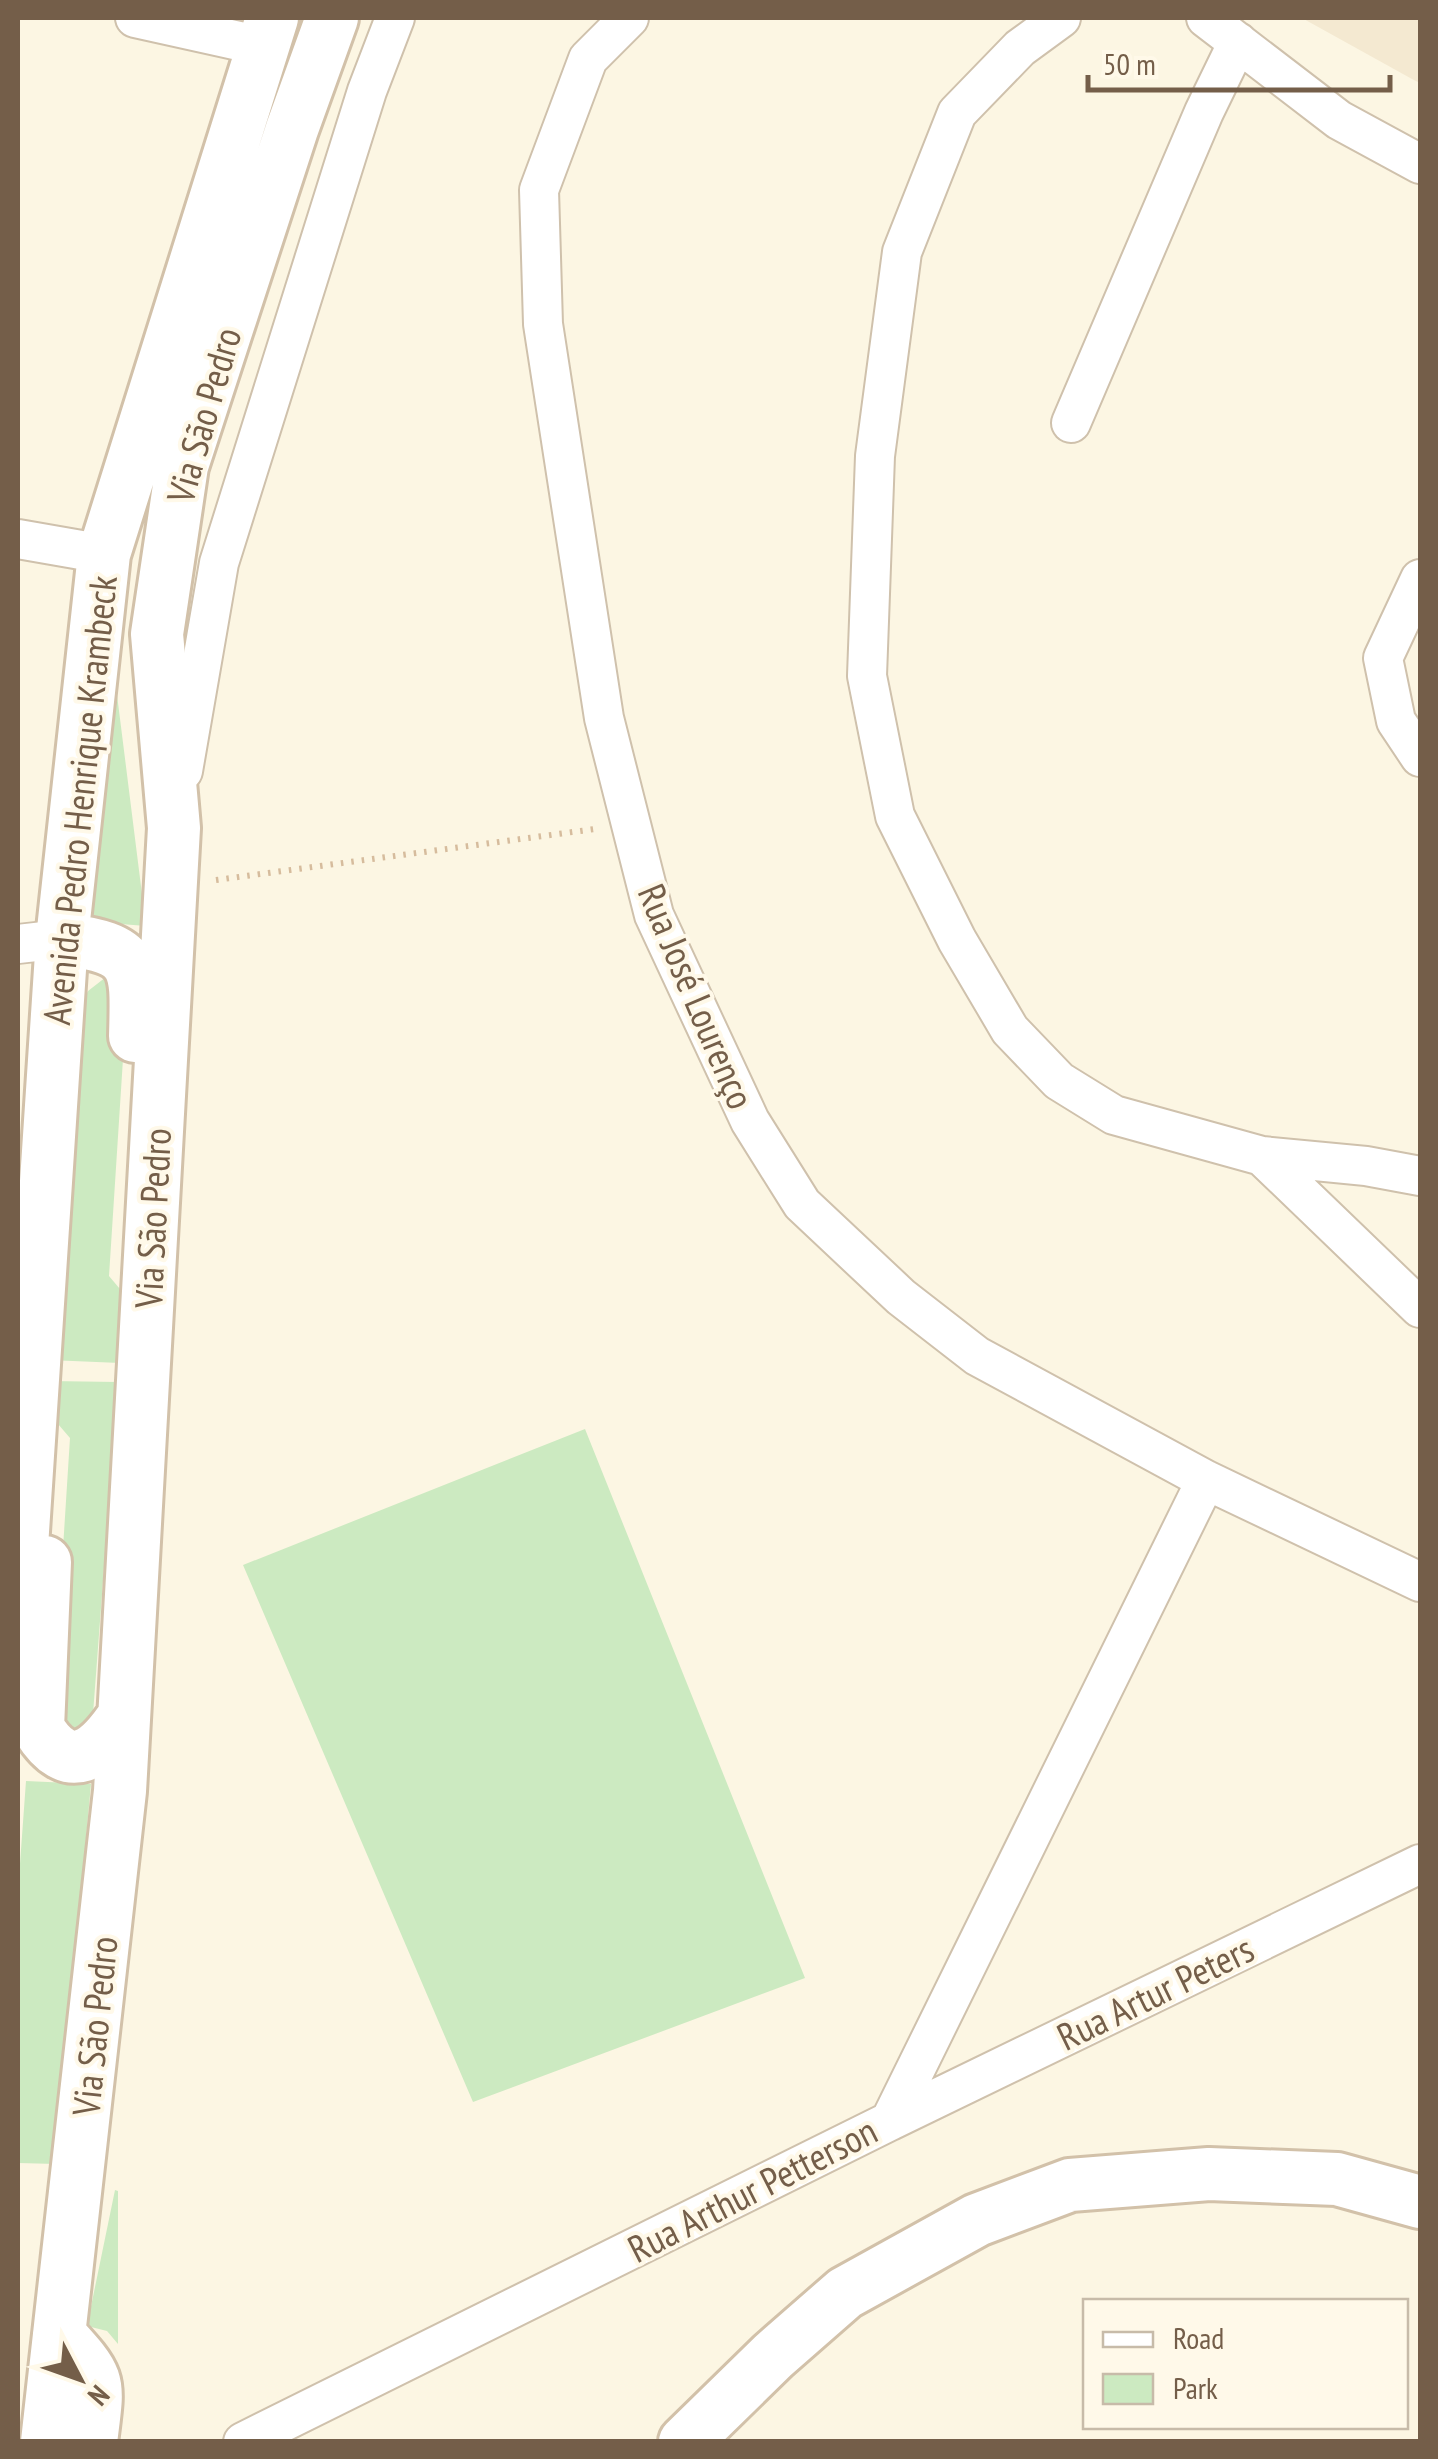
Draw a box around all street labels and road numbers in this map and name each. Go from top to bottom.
street label: Via São Pedro [154,322,251,509]
street label: Avenida Pedro Henrique Krambeck [31,573,127,1027]
street label: Rua José Lourenço [628,876,766,1116]
street label: Via São Pedro [123,1127,181,1310]
street label: Rua Artur Peters [1049,1923,1261,2061]
street label: Via São Pedro [60,1934,128,2119]
street label: Rua Arthur Petterson [619,2105,885,2273]

